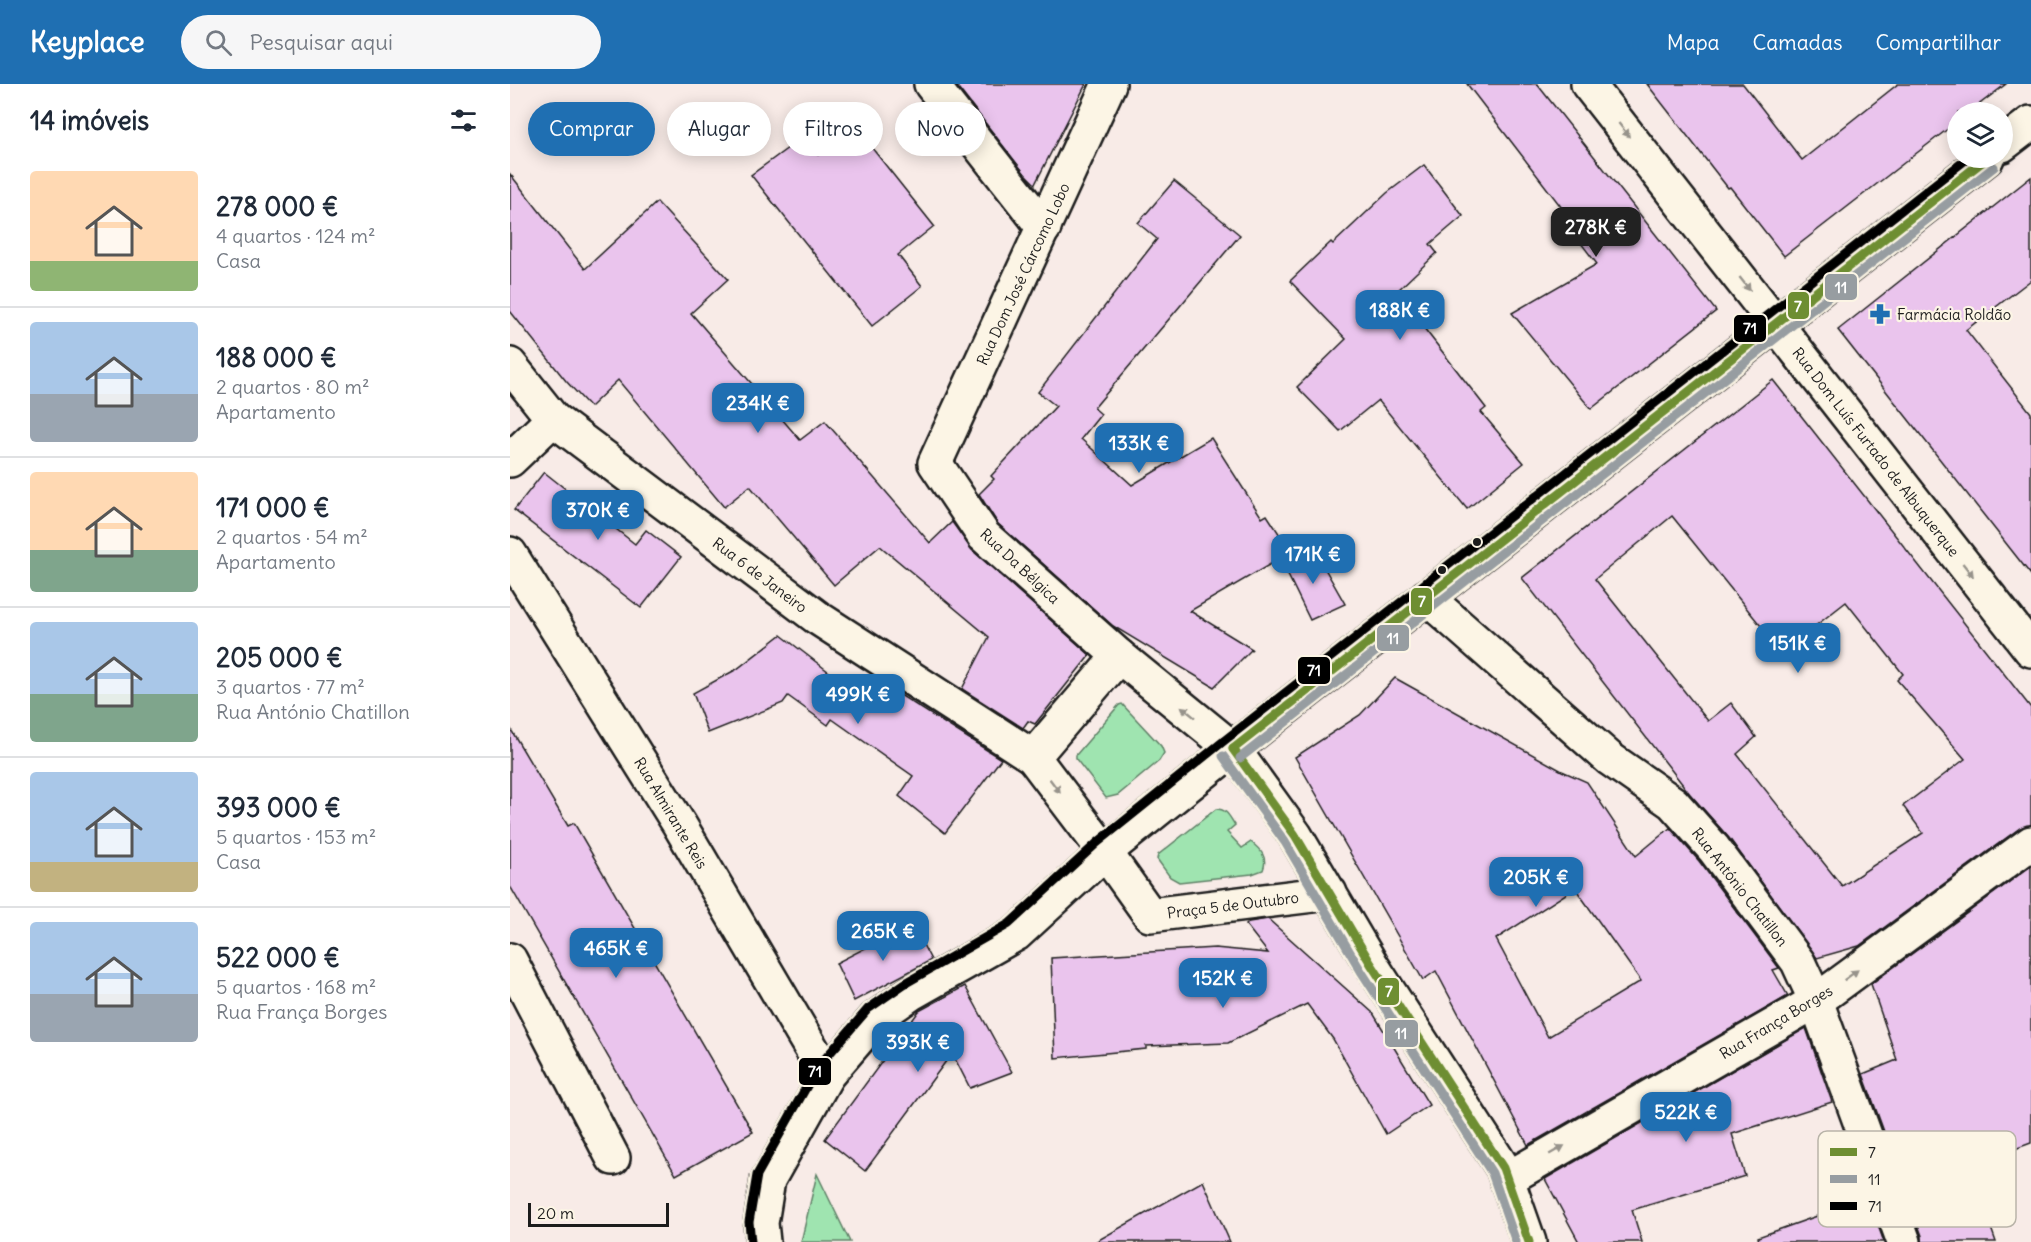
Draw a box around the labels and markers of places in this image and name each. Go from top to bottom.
pin: 278K € [1547,207,1645,258]
pin: 188K € [1351,290,1449,341]
pharmacy icon: Farmácia Roldão [1868,302,1892,326]
place label: Farmácia Roldão [1897,305,2011,324]
pin: 234K € [709,383,807,434]
pin: 133K € [1090,423,1188,474]
pin: 370K € [549,490,647,541]
pin: 171K € [1264,534,1362,585]
unlabelled marker [1471,536,1483,548]
unlabelled marker [1436,564,1448,576]
pin: 151K € [1749,623,1847,674]
pin: 499K € [809,674,907,725]
pin: 205K € [1487,857,1585,908]
pin: 265K € [834,911,932,962]
pin: 465K € [567,928,665,979]
pin: 152K € [1174,958,1272,1009]
pin: 393K € [869,1022,967,1073]
pin: 522K € [1637,1092,1735,1143]

